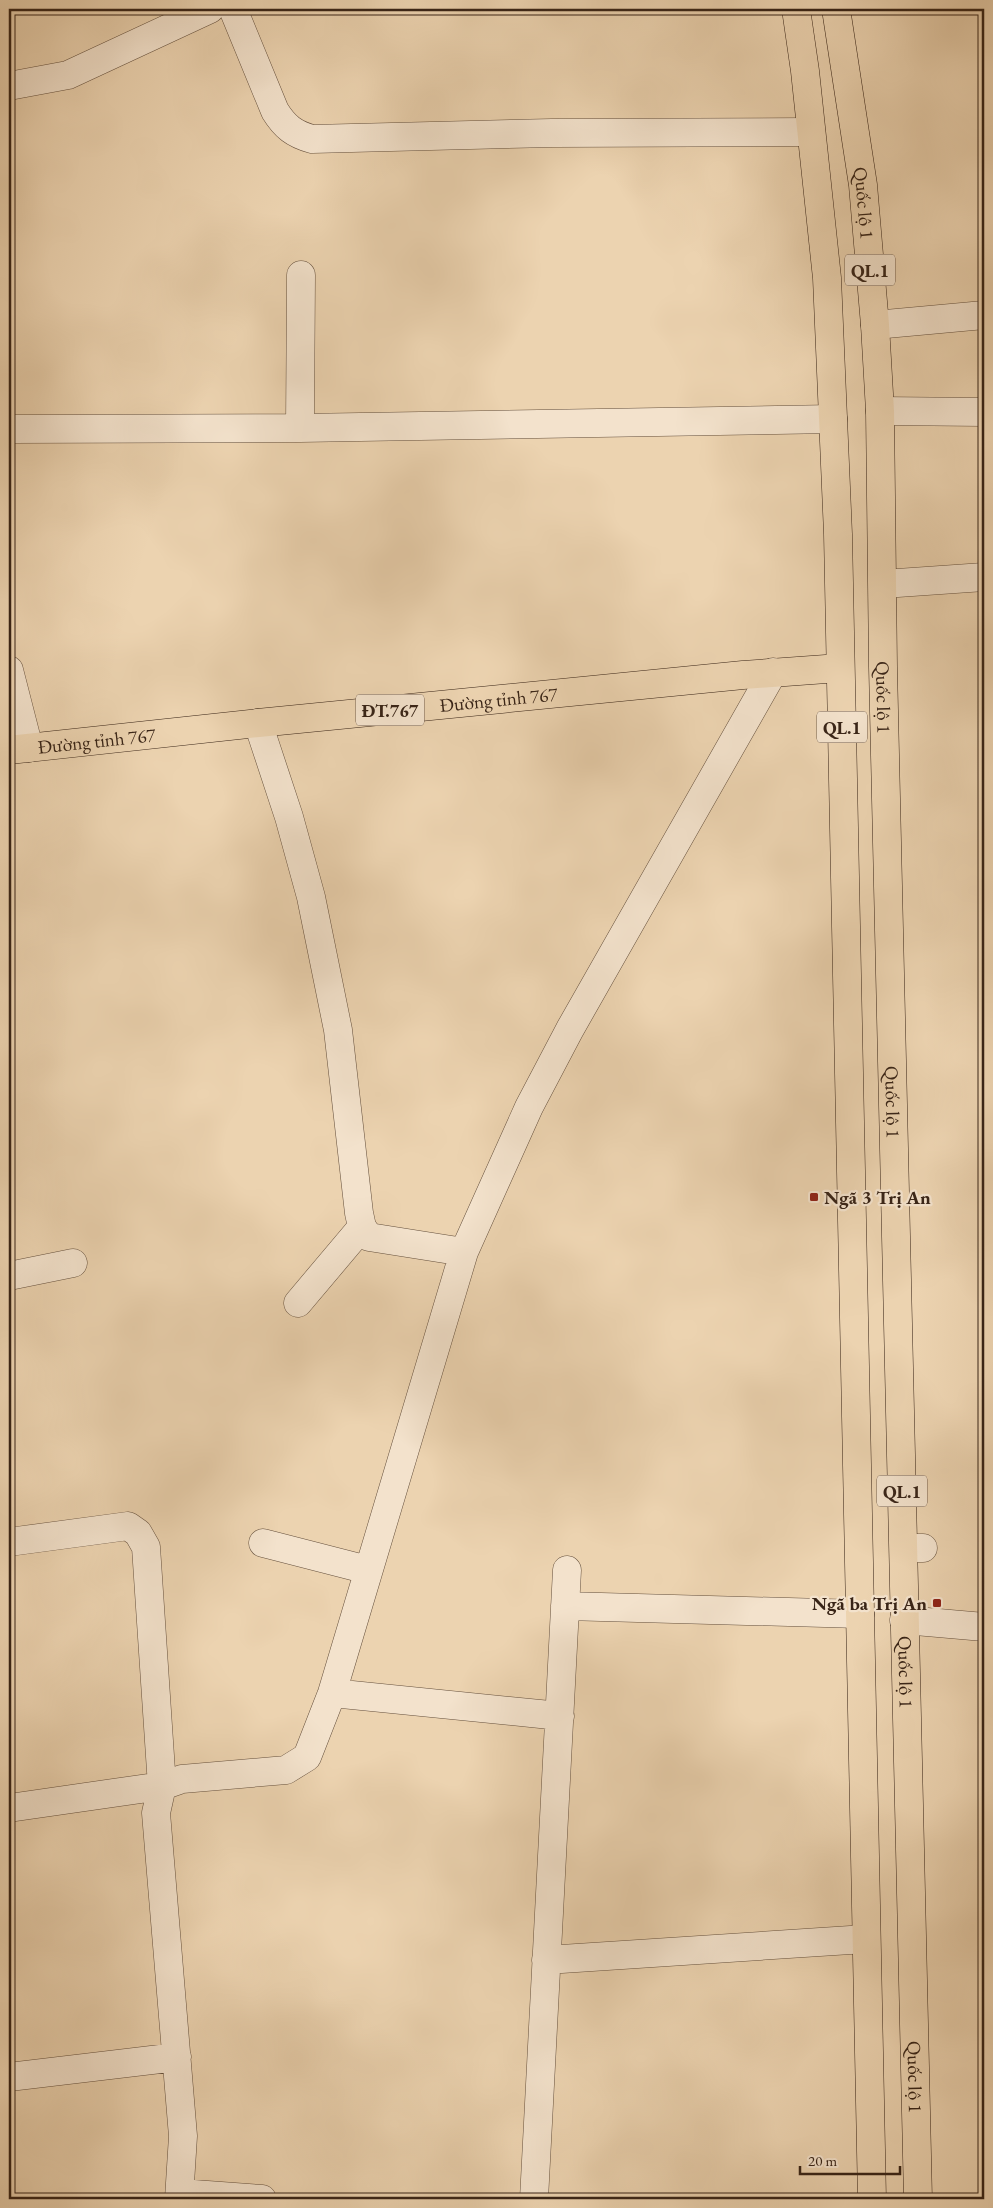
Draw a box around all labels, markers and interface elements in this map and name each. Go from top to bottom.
street label: Quốc lộ 1 [848,165,880,240]
road number: QL.1 [845,254,895,286]
street label: Quốc lộ 1 [870,661,897,734]
street label: Đường tỉnh 767 [438,681,559,717]
road number: ĐT.767 [356,694,424,726]
road number: QL.1 [817,712,867,742]
street label: Đường tỉnh 767 [36,722,158,759]
street label: Quốc lộ 1 [880,1066,906,1139]
place label: Ngã 3 Trị An [824,1185,931,1210]
marker: Ngã 3 Trị An [808,1191,820,1203]
road number: QL.1 [877,1475,927,1506]
place label: Ngã ba Trị An [812,1591,927,1616]
marker: Ngã ba Trị An [931,1597,943,1609]
street label: Quốc lộ 1 [893,1636,919,1708]
street label: Quốc lộ 1 [902,2040,929,2113]
scale bar [800,2143,900,2175]
text: 20 m [808,2151,837,2170]

